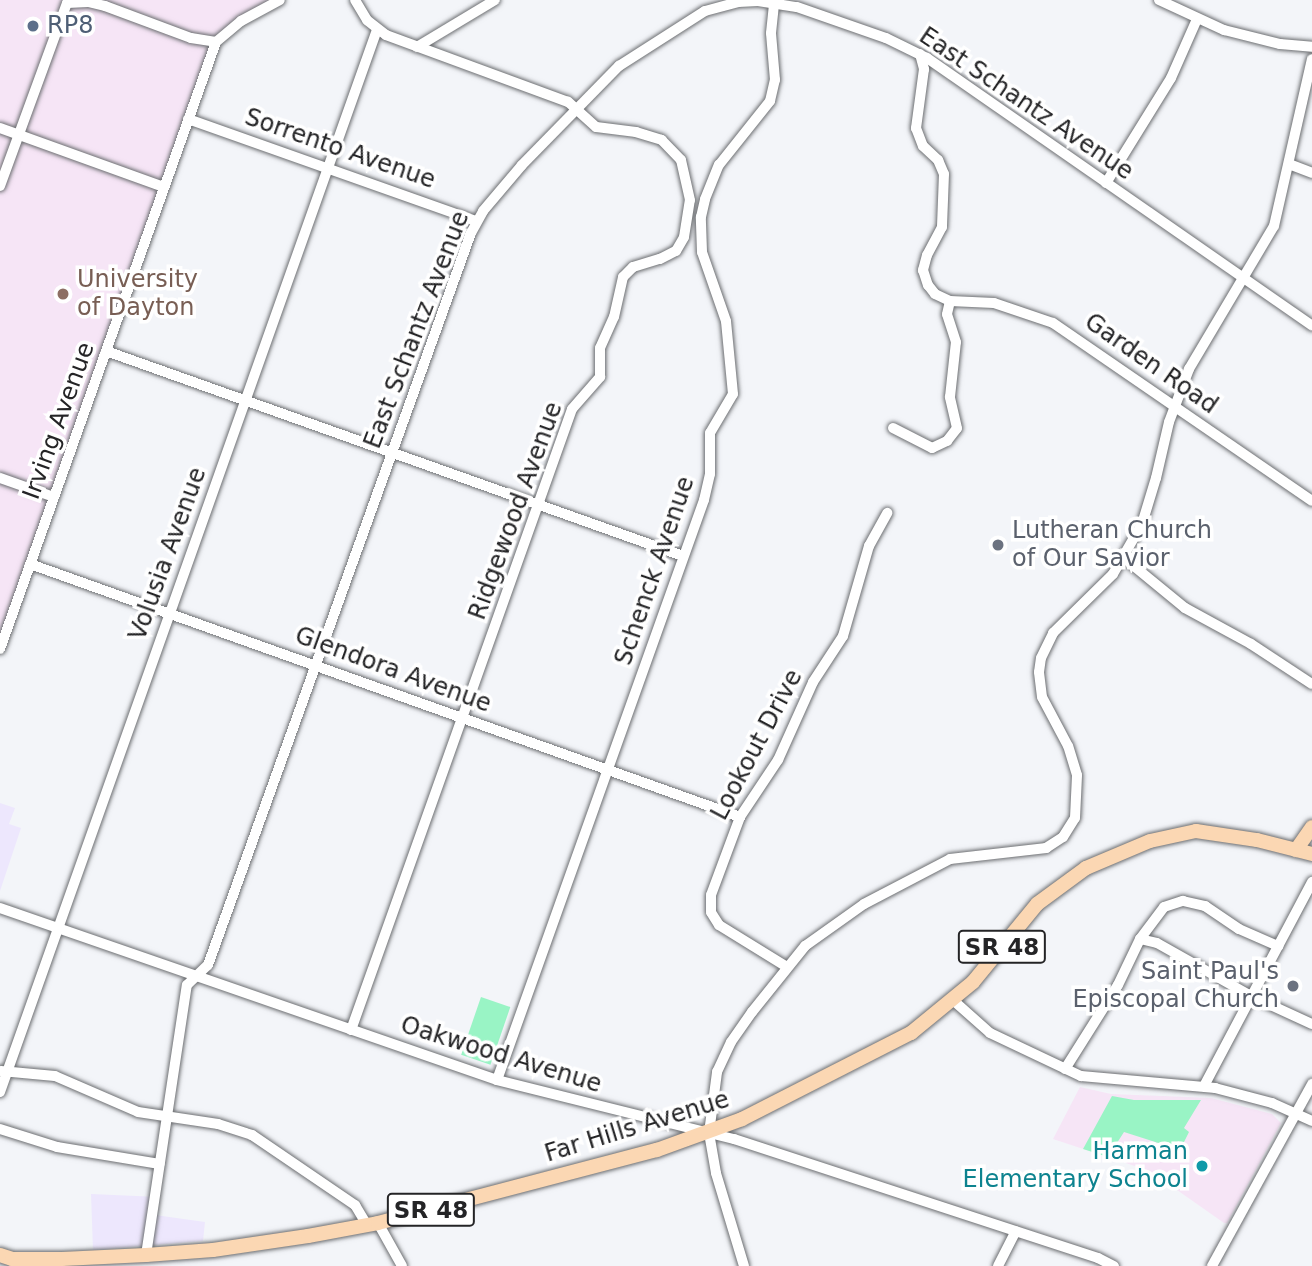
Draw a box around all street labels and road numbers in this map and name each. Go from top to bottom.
street label: East Schantz Avenue [914,22,1138,186]
street label: Sorrento Avenue [241,103,439,195]
street label: East Schantz Avenue [358,207,476,453]
street label: Garden Road [1079,308,1223,420]
street label: Irving Avenue [17,339,101,503]
street label: Ridgewood Avenue [463,398,569,624]
street label: Volusia Avenue [123,464,213,644]
street label: Schenck Avenue [609,473,701,669]
street label: Glendora Avenue [291,621,495,719]
street label: Lookout Drive [705,665,809,825]
road number: SR 48 [956,928,1048,966]
street label: Oakwood Avenue [397,1011,605,1099]
street label: Far Hills Avenue [541,1085,733,1169]
road number: SR 48 [386,1190,476,1230]

